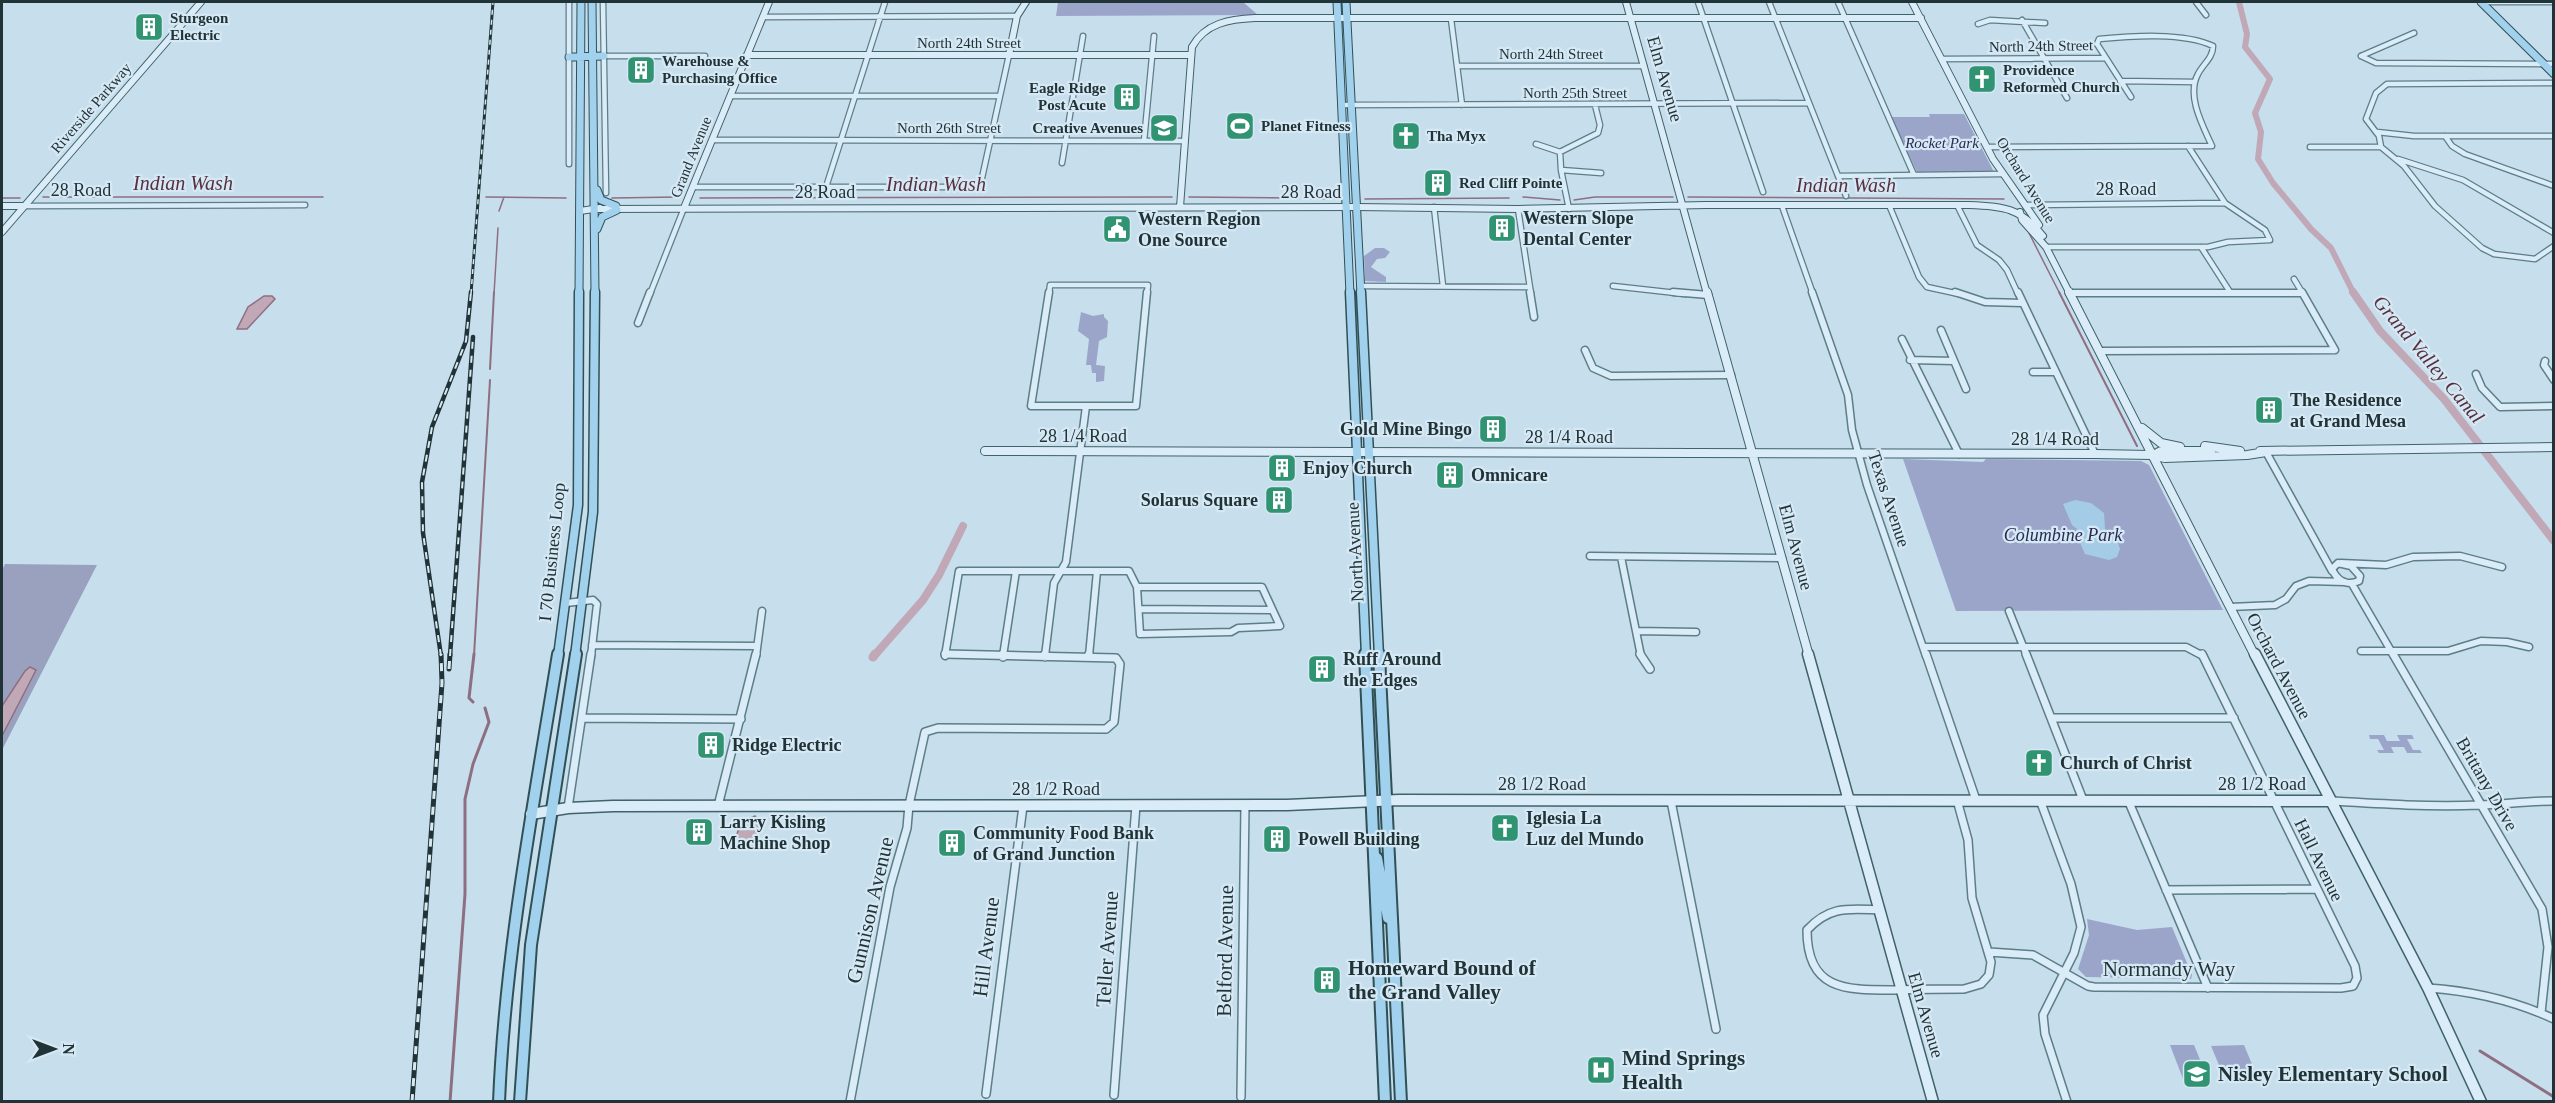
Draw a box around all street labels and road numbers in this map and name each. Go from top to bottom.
street label: Elm Avenue [1643,34,1687,124]
street label: North 24th Street [917,35,1022,51]
street label: North 24th Street [1989,37,2094,55]
street label: North 24th Street [1499,46,1604,62]
street label: Riverside Parkway [48,59,135,156]
street label: North 25th Street [1523,85,1628,101]
street label: Grand Avenue [667,114,715,200]
street label: North 26th Street [897,120,1002,136]
street label: Orchard Avenue [1993,134,2059,226]
street label: 28 Road [2096,179,2156,199]
street label: 28 Road [51,180,111,200]
street label: 28 Road [795,182,855,202]
street label: 28 Road [1281,182,1341,202]
street label: 28 1/4 Road [1039,426,1127,446]
street label: 28 1/4 Road [1525,427,1613,447]
street label: 28 1/4 Road [2011,429,2099,449]
street label: Texas Avenue [1864,448,1914,550]
street label: I 70 Business Loop [535,482,569,622]
street label: North Avenue [1342,501,1368,603]
street label: Elm Avenue [1775,502,1817,592]
street label: Orchard Avenue [2243,610,2315,722]
street label: Brittany Drive [2452,734,2522,834]
street label: 28 1/2 Road [1498,774,1586,794]
street label: 28 1/2 Road [2218,774,2306,794]
street label: 28 1/2 Road [1012,779,1100,799]
street label: Hall Avenue [2290,816,2348,904]
street label: Gunnison Avenue [841,834,899,986]
street label: Belford Avenue [1212,885,1238,1017]
street label: Teller Avenue [1091,890,1123,1008]
street label: Hill Avenue [968,896,1004,998]
street label: Normandy Way [2103,957,2236,981]
street label: Elm Avenue [1904,970,1948,1060]

